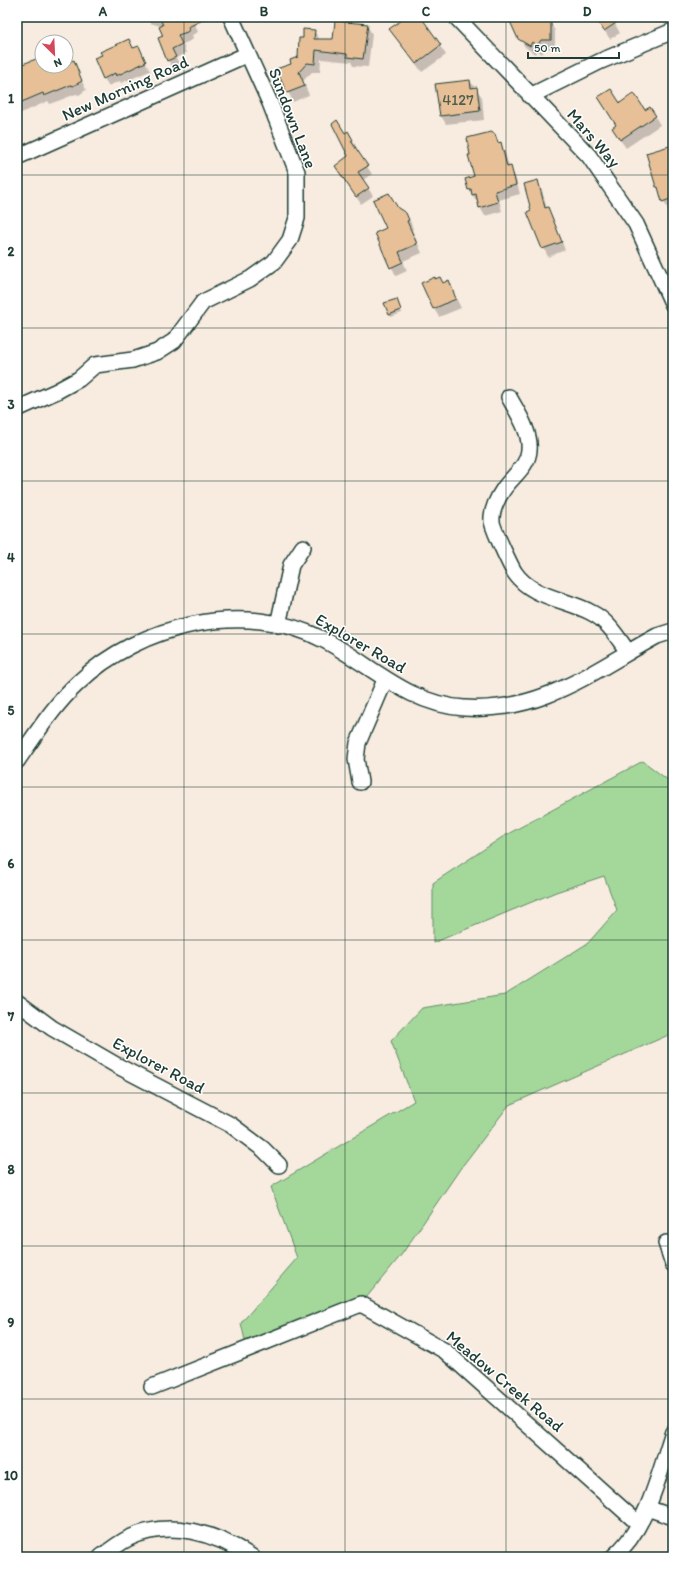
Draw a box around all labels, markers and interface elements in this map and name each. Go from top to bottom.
text: A [98,4,108,19]
text: B [260,4,269,19]
text: C [422,4,431,19]
text: D [583,4,592,19]
north arrow [34,34,74,74]
scale bar [528,34,619,60]
text: 50 m [534,41,560,55]
street label: New Morning Road [59,51,191,125]
street label: Sundown Lane [265,65,321,171]
text: 1 [8,91,14,106]
house number: 4127 [442,91,474,109]
street label: Mars Way [563,105,625,171]
text: 2 [8,244,15,259]
text: 3 [7,397,15,412]
text: 4 [7,550,15,565]
street label: Explorer Road [312,609,411,677]
text: 5 [8,703,15,718]
text: 6 [8,856,15,871]
text: 7 [7,1009,15,1024]
street label: Explorer Road [109,1032,209,1098]
text: 8 [7,1162,15,1177]
text: 9 [8,1315,15,1330]
street label: Meadow Creek Road [442,1326,568,1436]
text: 10 [4,1468,18,1483]

